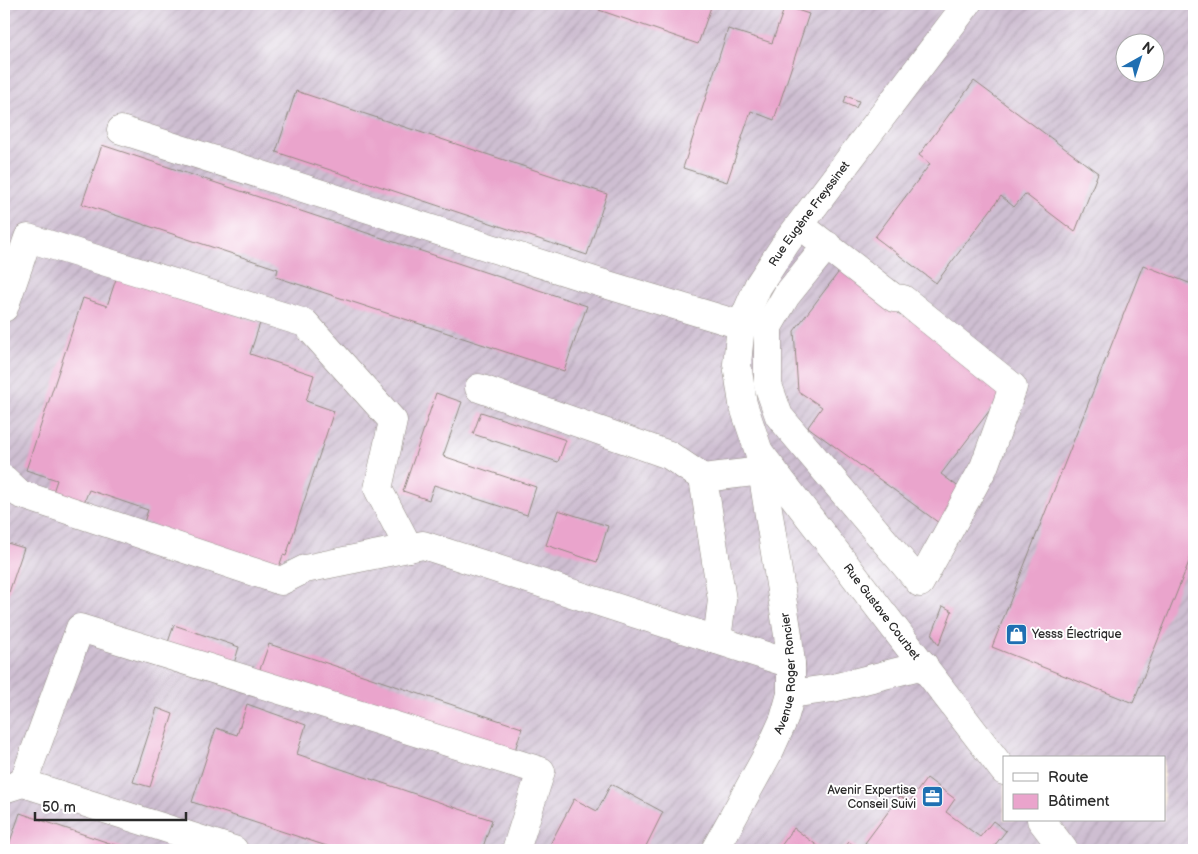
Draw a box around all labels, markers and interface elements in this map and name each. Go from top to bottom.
north arrow [1116,32,1166,82]
text: N [1138,38,1157,58]
street label: Rue Eugène Freyssinet [766,158,853,269]
street label: Rue Gustave Courbet [840,561,923,663]
street label: Avenue Roger Roncier [771,611,799,737]
shop icon: Yesss Électrique [1004,622,1028,646]
place label: Yesss Électrique [1031,626,1122,642]
legend [1003,756,1166,822]
text: Route [1048,768,1089,787]
place label: Avenir Expertise Conseil Suivi [827,783,916,812]
office icon: Avenir Expertise Conseil Suivi [920,785,944,809]
scale bar [35,789,186,821]
text: Bâtiment [1048,792,1110,811]
text: 50 m [42,798,76,817]

